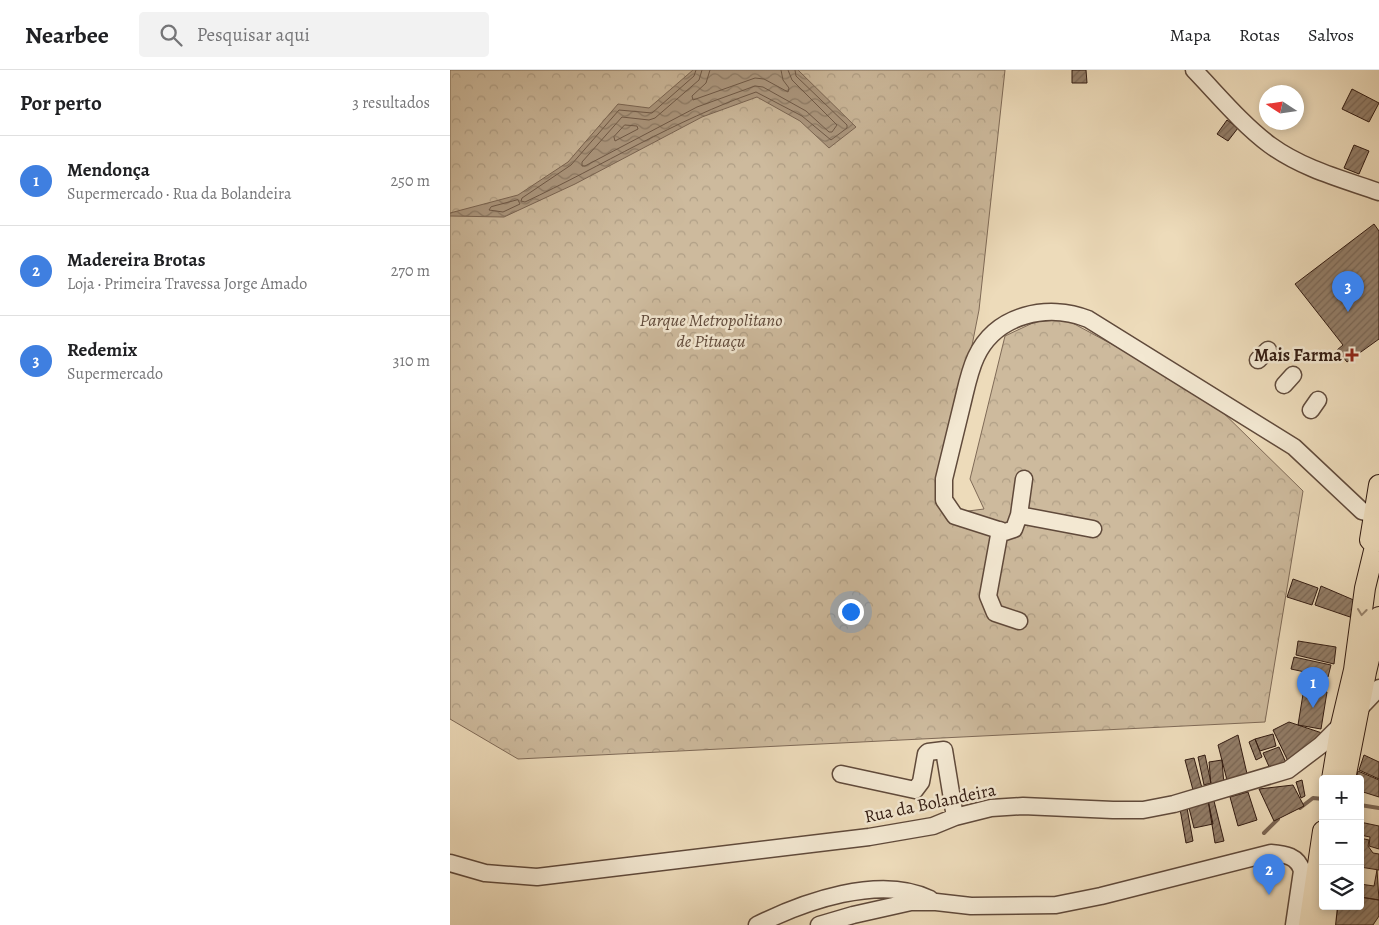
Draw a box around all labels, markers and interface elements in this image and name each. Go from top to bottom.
search box [139,12,489,57]
text: Nearbee [25,19,109,51]
icon: search [157,21,185,49]
text: Pesquisar aqui [197,22,310,48]
text: Mapa [1170,23,1211,47]
text: Rotas [1239,23,1280,47]
text: Salvos [1308,23,1354,47]
north arrow [1259,85,1304,130]
text: Por perto [20,89,102,117]
text: 3 resultados [352,92,430,114]
text: Mendonça [67,157,150,183]
text: 1 [33,170,39,192]
text: 250 m [391,170,430,192]
text: Supermercado · Rua da Bolandeira [67,183,291,205]
text: Madereira Brotas [67,247,205,273]
text: 2 [32,260,40,282]
text: 270 m [391,260,430,282]
pin: 3 [1332,271,1364,312]
text: Loja · Primeira Travessa Jorge Amado [67,273,307,295]
park label: Parque Metropolitano de Pituaçu [640,308,782,353]
text: Redemix [67,337,137,363]
place label: Mais Farma [1254,343,1342,367]
marker: Mais Farma [1346,349,1358,361]
text: 3 [33,350,39,372]
text: 310 m [393,350,430,372]
text: Supermercado [67,363,163,385]
your location [838,599,864,625]
one-way arrow [1357,608,1368,616]
pin: 1 [1297,667,1329,708]
map controls [1319,775,1364,910]
button: + [1319,775,1364,820]
street label: Rua da Bolandeira [862,777,999,829]
button: − [1319,820,1364,865]
pin: 2 [1253,854,1285,895]
button: layers [1319,865,1364,910]

